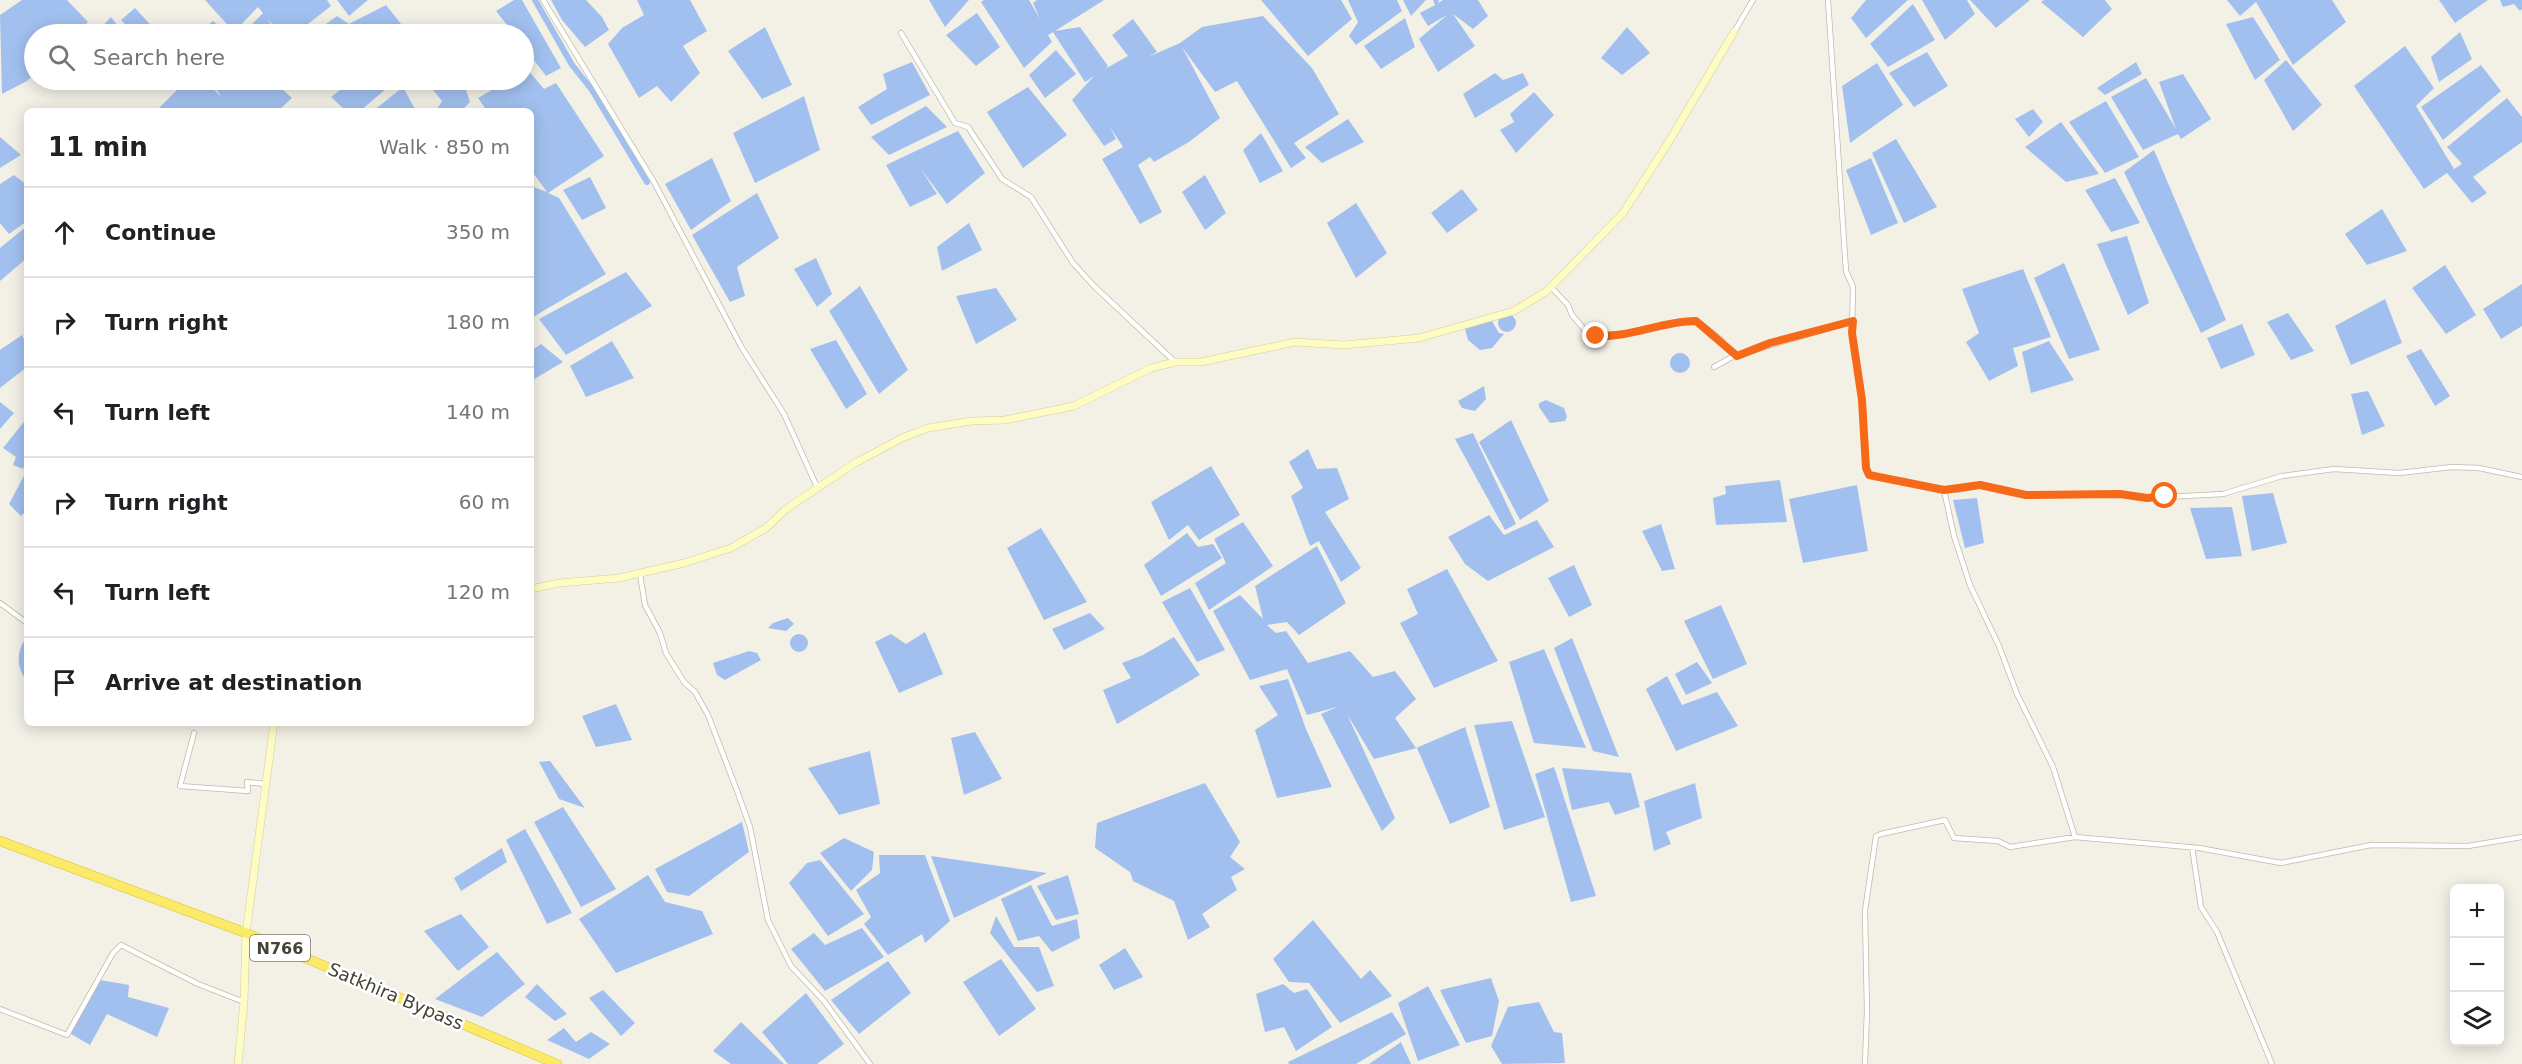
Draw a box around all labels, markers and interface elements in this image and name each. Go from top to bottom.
search box [24,24,534,90]
icon: search [45,41,78,74]
text: Search here [93,45,225,70]
text: 11 min [48,132,148,162]
text: Walk · 850 m [379,135,510,159]
icon: ahead [48,216,81,249]
text: Continue [105,220,216,245]
text: 350 m [446,220,510,244]
icon: right [48,306,81,339]
text: Turn right [105,310,228,335]
text: 180 m [446,310,510,334]
route end [1582,322,1608,348]
icon: left [48,396,81,429]
text: Turn left [105,400,210,425]
text: 140 m [446,400,510,424]
route start [2151,482,2177,508]
icon: right [48,486,81,519]
text: Turn right [105,490,228,515]
text: 60 m [459,490,510,514]
icon: left [48,576,81,609]
text: Turn left [105,580,210,605]
text: 120 m [446,580,510,604]
icon: arrive [48,666,81,699]
text: Arrive at destination [105,670,362,695]
map controls [2450,884,2504,1046]
button: + [2450,884,2504,938]
road number: N766 [250,935,310,961]
button: − [2450,938,2504,992]
street label: Satkhira Bypass [325,958,467,1034]
button: layers [2450,992,2504,1046]

